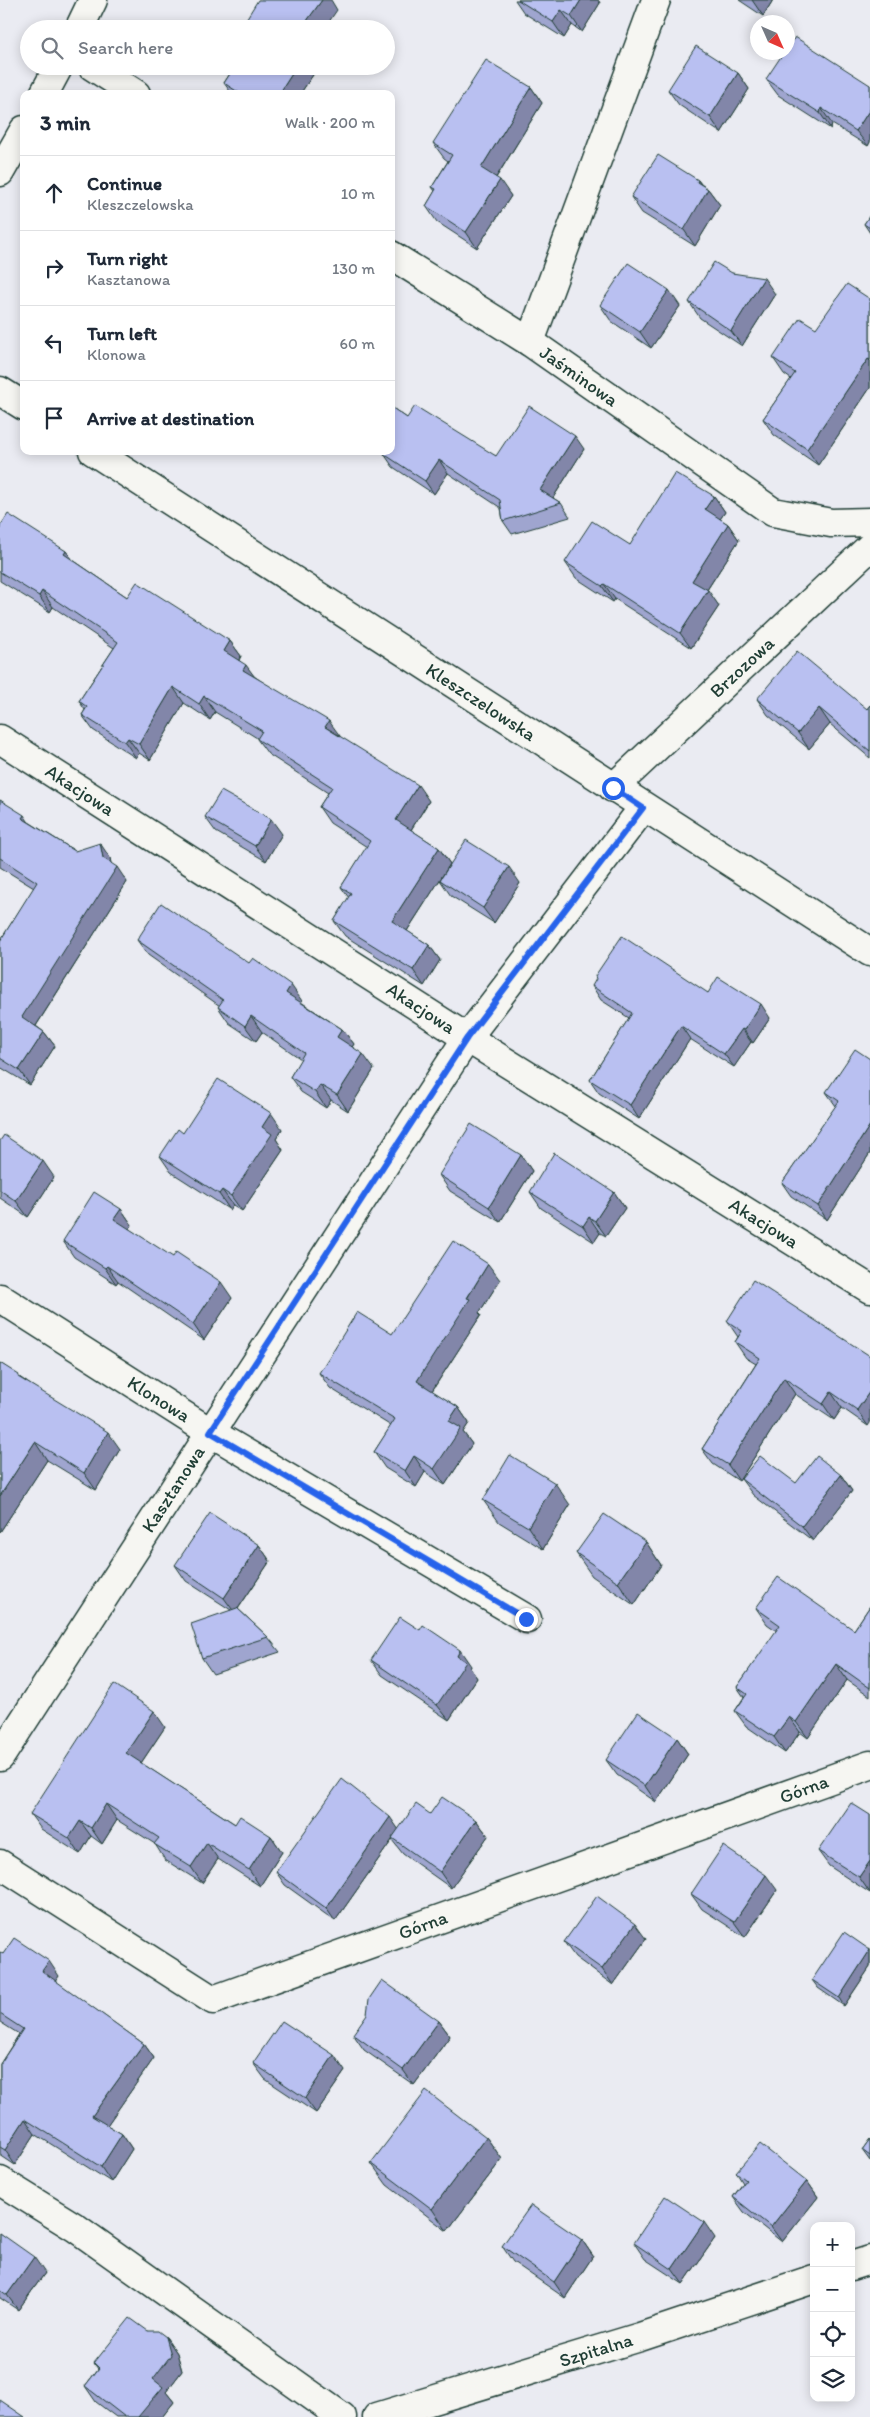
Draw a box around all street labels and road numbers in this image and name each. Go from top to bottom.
street label: Jaśminowa [535,341,623,411]
street label: Brzozowa [705,631,779,703]
street label: Kleszczelowska [422,658,540,746]
street label: Akacjowa [41,759,119,821]
street label: Akacjowa [382,977,460,1039]
street label: Akacjowa [725,1193,803,1253]
street label: Klonowa [123,1371,195,1427]
street label: Kasztanowa [136,1441,210,1537]
street label: Górna [776,1770,832,1808]
street label: Górna [395,1906,451,1944]
street label: Szpitalna [556,2328,636,2372]

